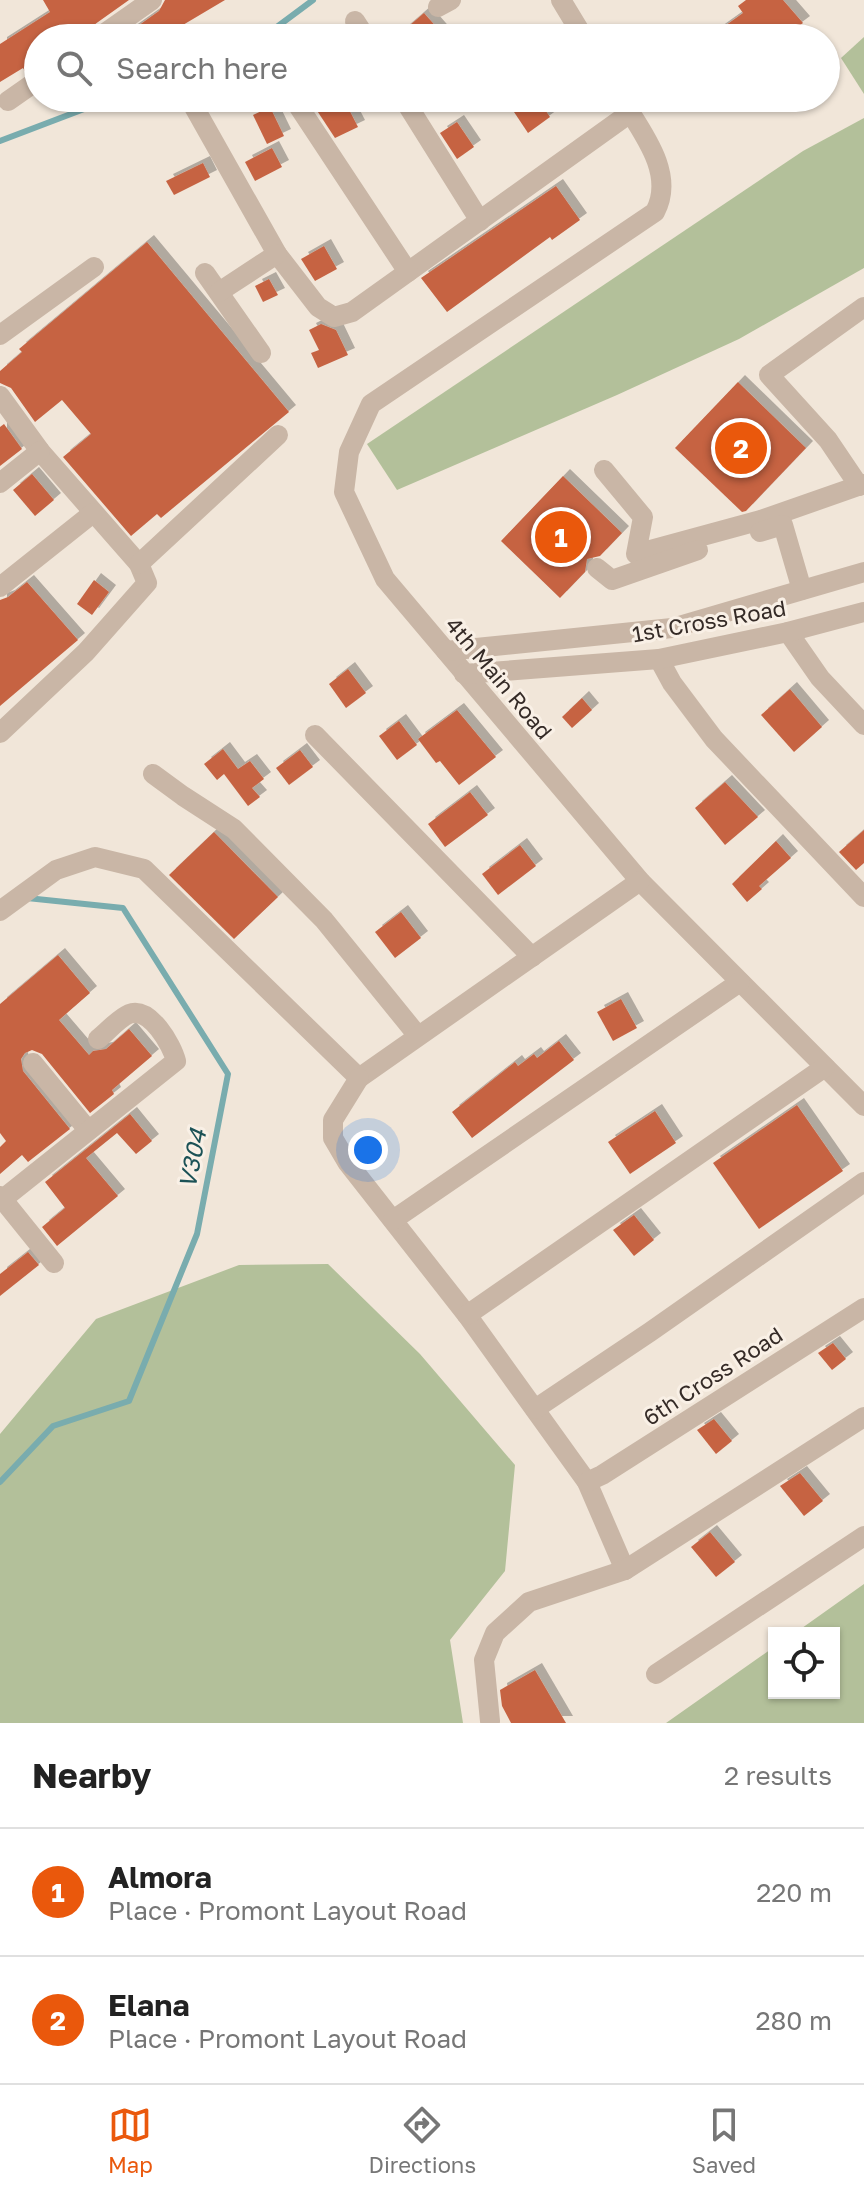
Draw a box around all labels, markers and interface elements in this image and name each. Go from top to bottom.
search box [24,24,840,112]
icon: search [52,46,96,90]
text: Search here [116,50,288,86]
pin: 2 [715,418,767,478]
pin: 1 [535,507,587,567]
street label: 1st Cross Road [630,594,788,647]
street label: 4th Main Road [440,611,558,744]
water label: V304 [172,1125,212,1191]
your location [348,1130,388,1170]
street label: 6th Cross Road [638,1321,787,1431]
map controls [768,1627,840,1699]
button: locate [768,1627,840,1699]
text: Nearby [32,1755,152,1795]
text: 2 results [724,1760,832,1791]
text: Almora [108,1859,212,1895]
text: 1 [51,1877,65,1908]
text: 220 m [756,1877,832,1908]
text: Place · Promont Layout Road [108,1895,467,1926]
text: Elana [108,1987,190,2023]
text: 2 [50,2005,66,2036]
text: 280 m [755,2005,832,2036]
text: Place · Promont Layout Road [108,2023,467,2054]
tab: Map [108,2103,153,2178]
tab: Directions [369,2103,476,2178]
tab: Saved [692,2103,756,2178]

